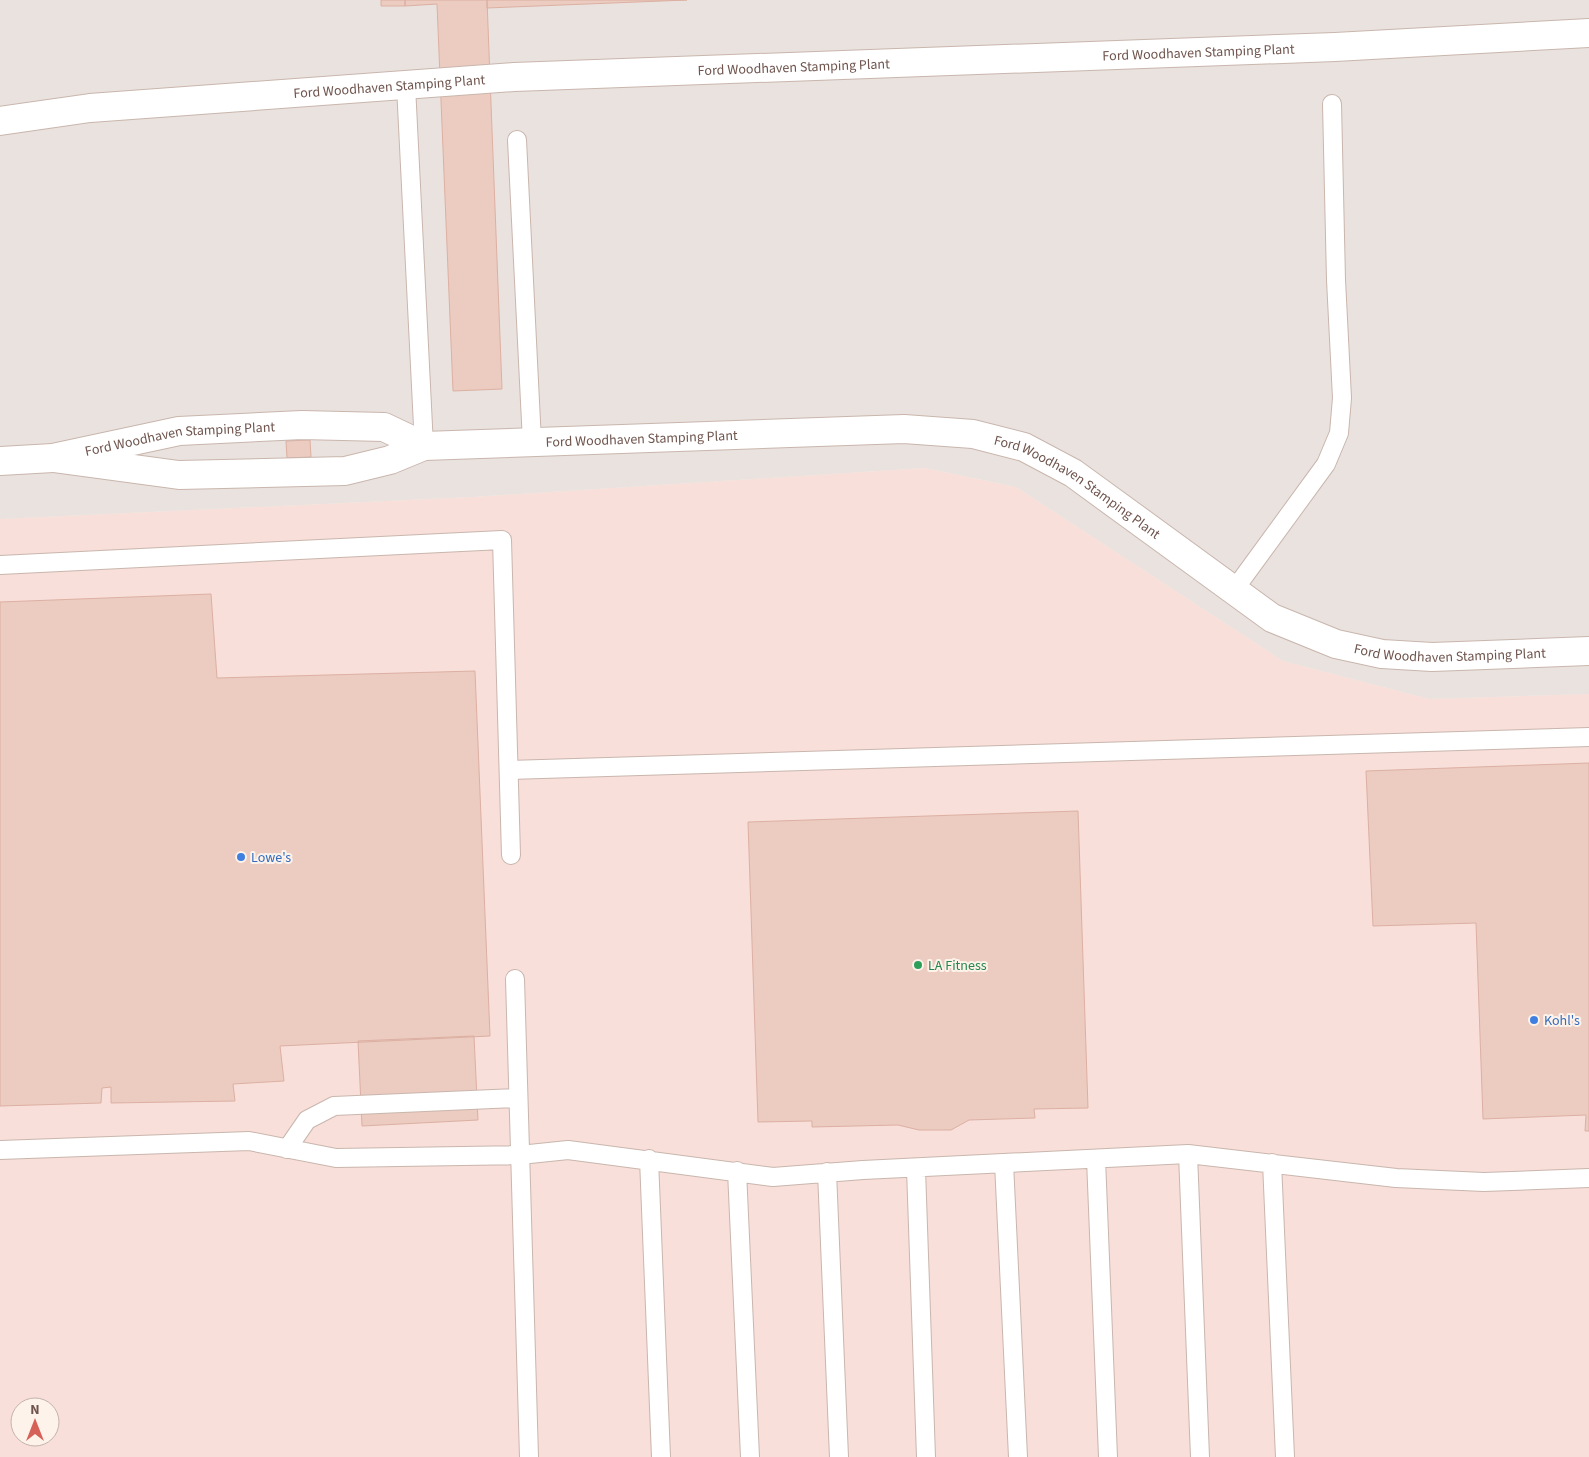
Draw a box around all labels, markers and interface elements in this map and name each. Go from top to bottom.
street label: Ford Woodhaven Stamping Plant [1102,39,1295,66]
street label: Ford Woodhaven Stamping Plant [697,54,890,81]
street label: Ford Woodhaven Stamping Plant [293,70,486,104]
street label: Ford Woodhaven Stamping Plant [83,417,276,462]
street label: Ford Woodhaven Stamping Plant [545,426,738,453]
street label: Ford Woodhaven Stamping Plant [992,431,1164,545]
street label: Ford Woodhaven Stamping Plant [1352,639,1546,668]
place label: Lowe's [251,848,291,868]
marker: Lowe's [235,851,247,863]
place label: LA Fitness [928,956,987,976]
marker: LA Fitness [912,959,924,971]
place label: Kohl's [1544,1011,1580,1031]
marker: Kohl's [1528,1014,1540,1026]
north arrow [10,1397,60,1447]
text: N [30,1400,40,1420]

